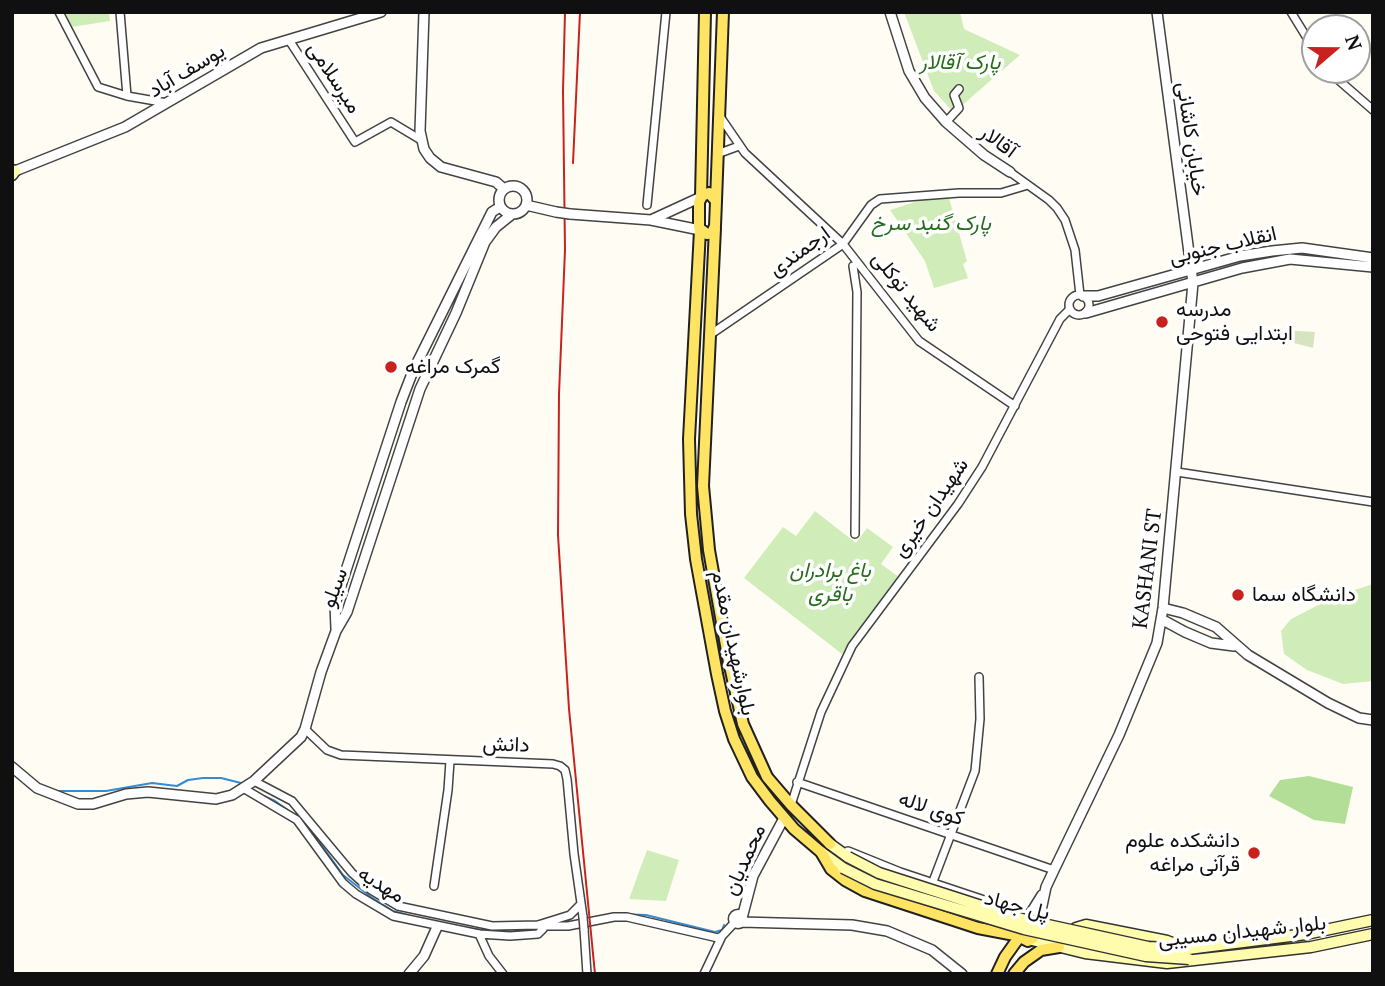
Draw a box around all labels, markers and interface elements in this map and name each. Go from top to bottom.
north arrow [1301,14,1371,84]
text: N [1340,31,1369,53]
street label: میرسلامی [302,37,366,119]
street label: یوسف آباد [144,38,230,104]
park label: پارک آقالار [920,50,1000,76]
street label: خیابان کاشانی [1171,80,1211,198]
street label: آقالار [975,120,1021,164]
park label: پارک گنبد سرخ [871,211,991,237]
street label: ارجمندی [764,221,836,283]
street label: انقلاب جنوبی [1167,221,1279,271]
street label: شهید توکلی [866,247,946,337]
place label: مدرسه ابتدایی فتوحی [1176,297,1293,347]
marker: مدرسه ابتدایی فتوحی [1154,314,1170,330]
place label: گمرک مراغه [405,354,501,380]
marker: گمرک مراغه [383,359,399,375]
street label: شهیدان خیری [888,454,974,562]
street label: KASHANI ST [1128,508,1168,630]
park label: باغ برادران باقری [789,558,871,608]
street label: سیلو [316,565,354,611]
street label: بلوارشهیدان مقدم [705,568,761,718]
place label: دانشگاه سما [1252,582,1356,608]
marker: دانشگاه سما [1230,587,1246,603]
street label: دانش [482,732,530,758]
street label: کوی لاله [895,786,967,832]
street label: محمدیان [718,821,772,899]
place label: دانشکده علوم قرآنی مراغه [1125,828,1240,878]
marker: دانشکده علوم قرآنی مراغه [1246,845,1262,861]
street label: مهدیه [353,861,409,909]
street label: پل جهاد [982,886,1052,926]
street label: بلوار شهیدان مسیبی [1157,911,1327,953]

